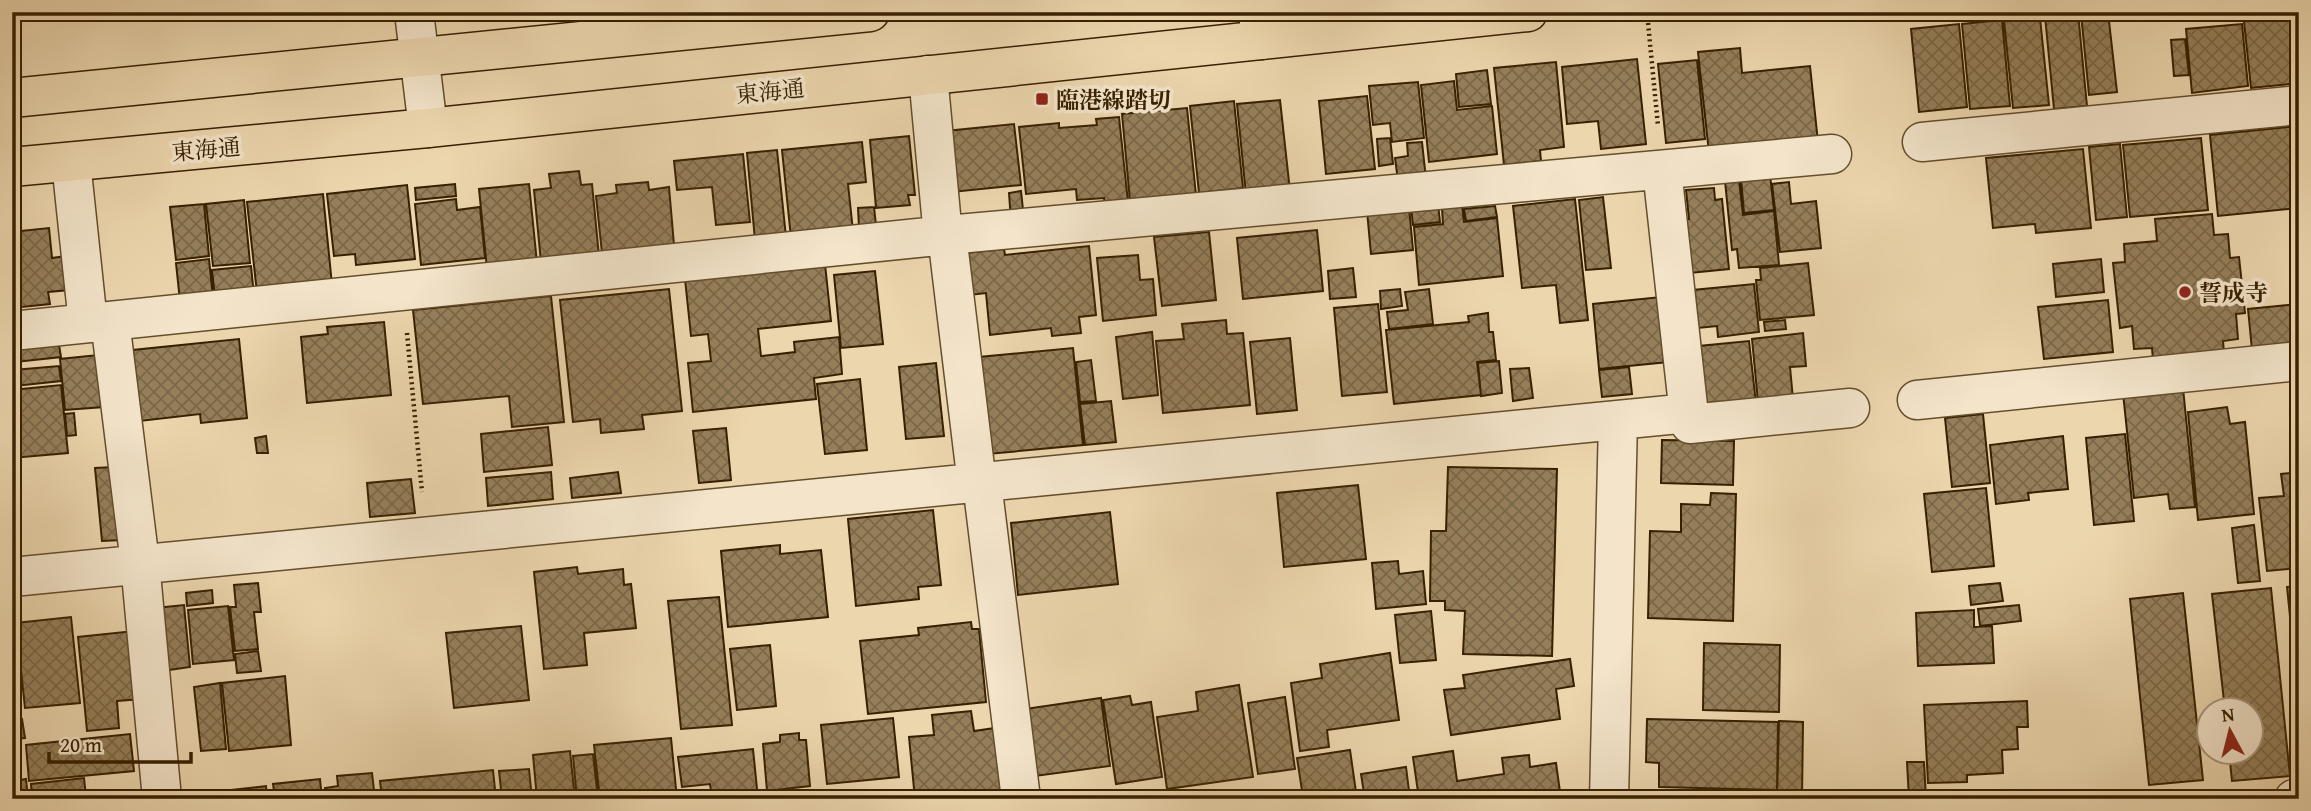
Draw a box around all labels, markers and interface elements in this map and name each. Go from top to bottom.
street label: 東海通 [734,71,806,111]
place label: 臨港線踏切 [1056,83,1171,116]
marker: 臨港線踏切 [1034,91,1050,107]
street label: 東海通 [170,130,242,168]
place label: 誓成寺 [2199,276,2268,309]
marker: 誓成寺 [2177,284,2193,300]
north arrow [2196,696,2266,766]
text: N [2220,699,2236,729]
scale bar [49,720,191,764]
text: 20 m [60,729,102,760]

